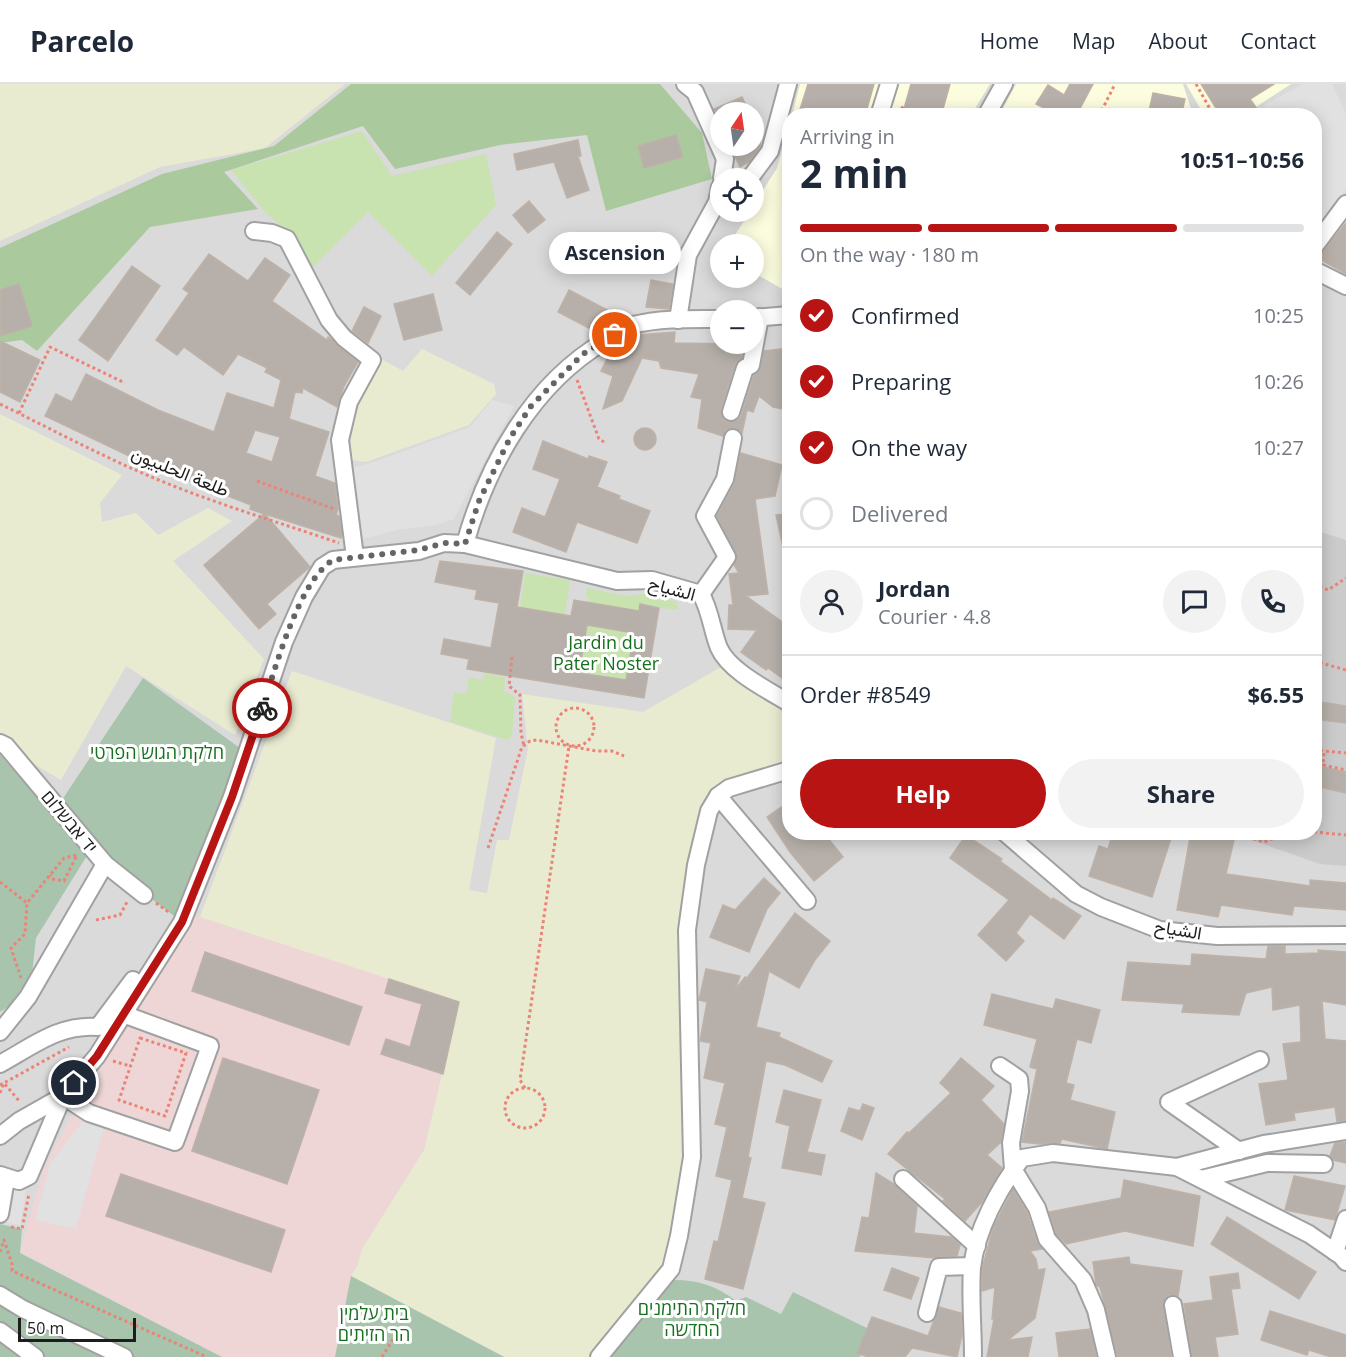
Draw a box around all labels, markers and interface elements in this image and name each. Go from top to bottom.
text: Parcelo [30,22,134,60]
text: Home [980,27,1039,55]
text: Map [1072,27,1115,55]
text: About [1148,27,1208,55]
text: Contact [1241,27,1316,55]
north arrow [710,102,764,156]
map controls [710,102,764,354]
text: Arriving in [800,123,895,150]
text: 10:51–10:56 [1180,144,1304,174]
text: 2 min [800,146,908,199]
button: locate [710,168,764,222]
callout: Ascension [549,233,681,275]
button: + [710,234,764,288]
text: Ascension [565,239,665,266]
text: On the way · 180 m [800,241,979,268]
icon: check [800,299,833,332]
button: − [710,300,764,354]
text: Confirmed [851,300,960,330]
text: 10:25 [1253,302,1304,329]
pin [589,309,640,360]
icon: bag [598,318,631,351]
icon: check [800,365,833,398]
text: Preparing [851,366,951,396]
text: 10:26 [1253,368,1304,395]
icon: check [800,431,833,464]
text: On the way [851,432,967,462]
text: 10:27 [1253,434,1304,461]
street label: طلعة الحلبيون [128,441,233,502]
text: Delivered [851,498,949,528]
street label: الشياح [646,570,698,607]
button: person [800,570,863,633]
button: chat [1163,570,1226,633]
button: phone [1241,570,1304,633]
text: Jordan [878,573,951,603]
text: Courier · 4.8 [878,603,991,630]
park label: Jardin du Pater Noster [553,630,660,675]
courier [232,678,292,738]
text: Order #8549 [800,679,931,709]
text: $6.55 [1247,679,1304,709]
icon: bike [246,692,279,725]
park label: חלקת הגוש הפרטי [90,740,224,764]
button: Help [800,759,1046,828]
button: Share [1058,759,1304,828]
street label: יד אבשלום [36,785,103,858]
street label: الشياح [1152,913,1204,946]
pin [48,1057,99,1108]
icon: home [57,1066,90,1099]
park label: חלקת התימנים החדשה [638,1296,746,1341]
park label: בית עלמין הר הזיתים [338,1301,410,1346]
scale bar [18,1315,136,1342]
text: 50 m [27,1317,64,1339]

